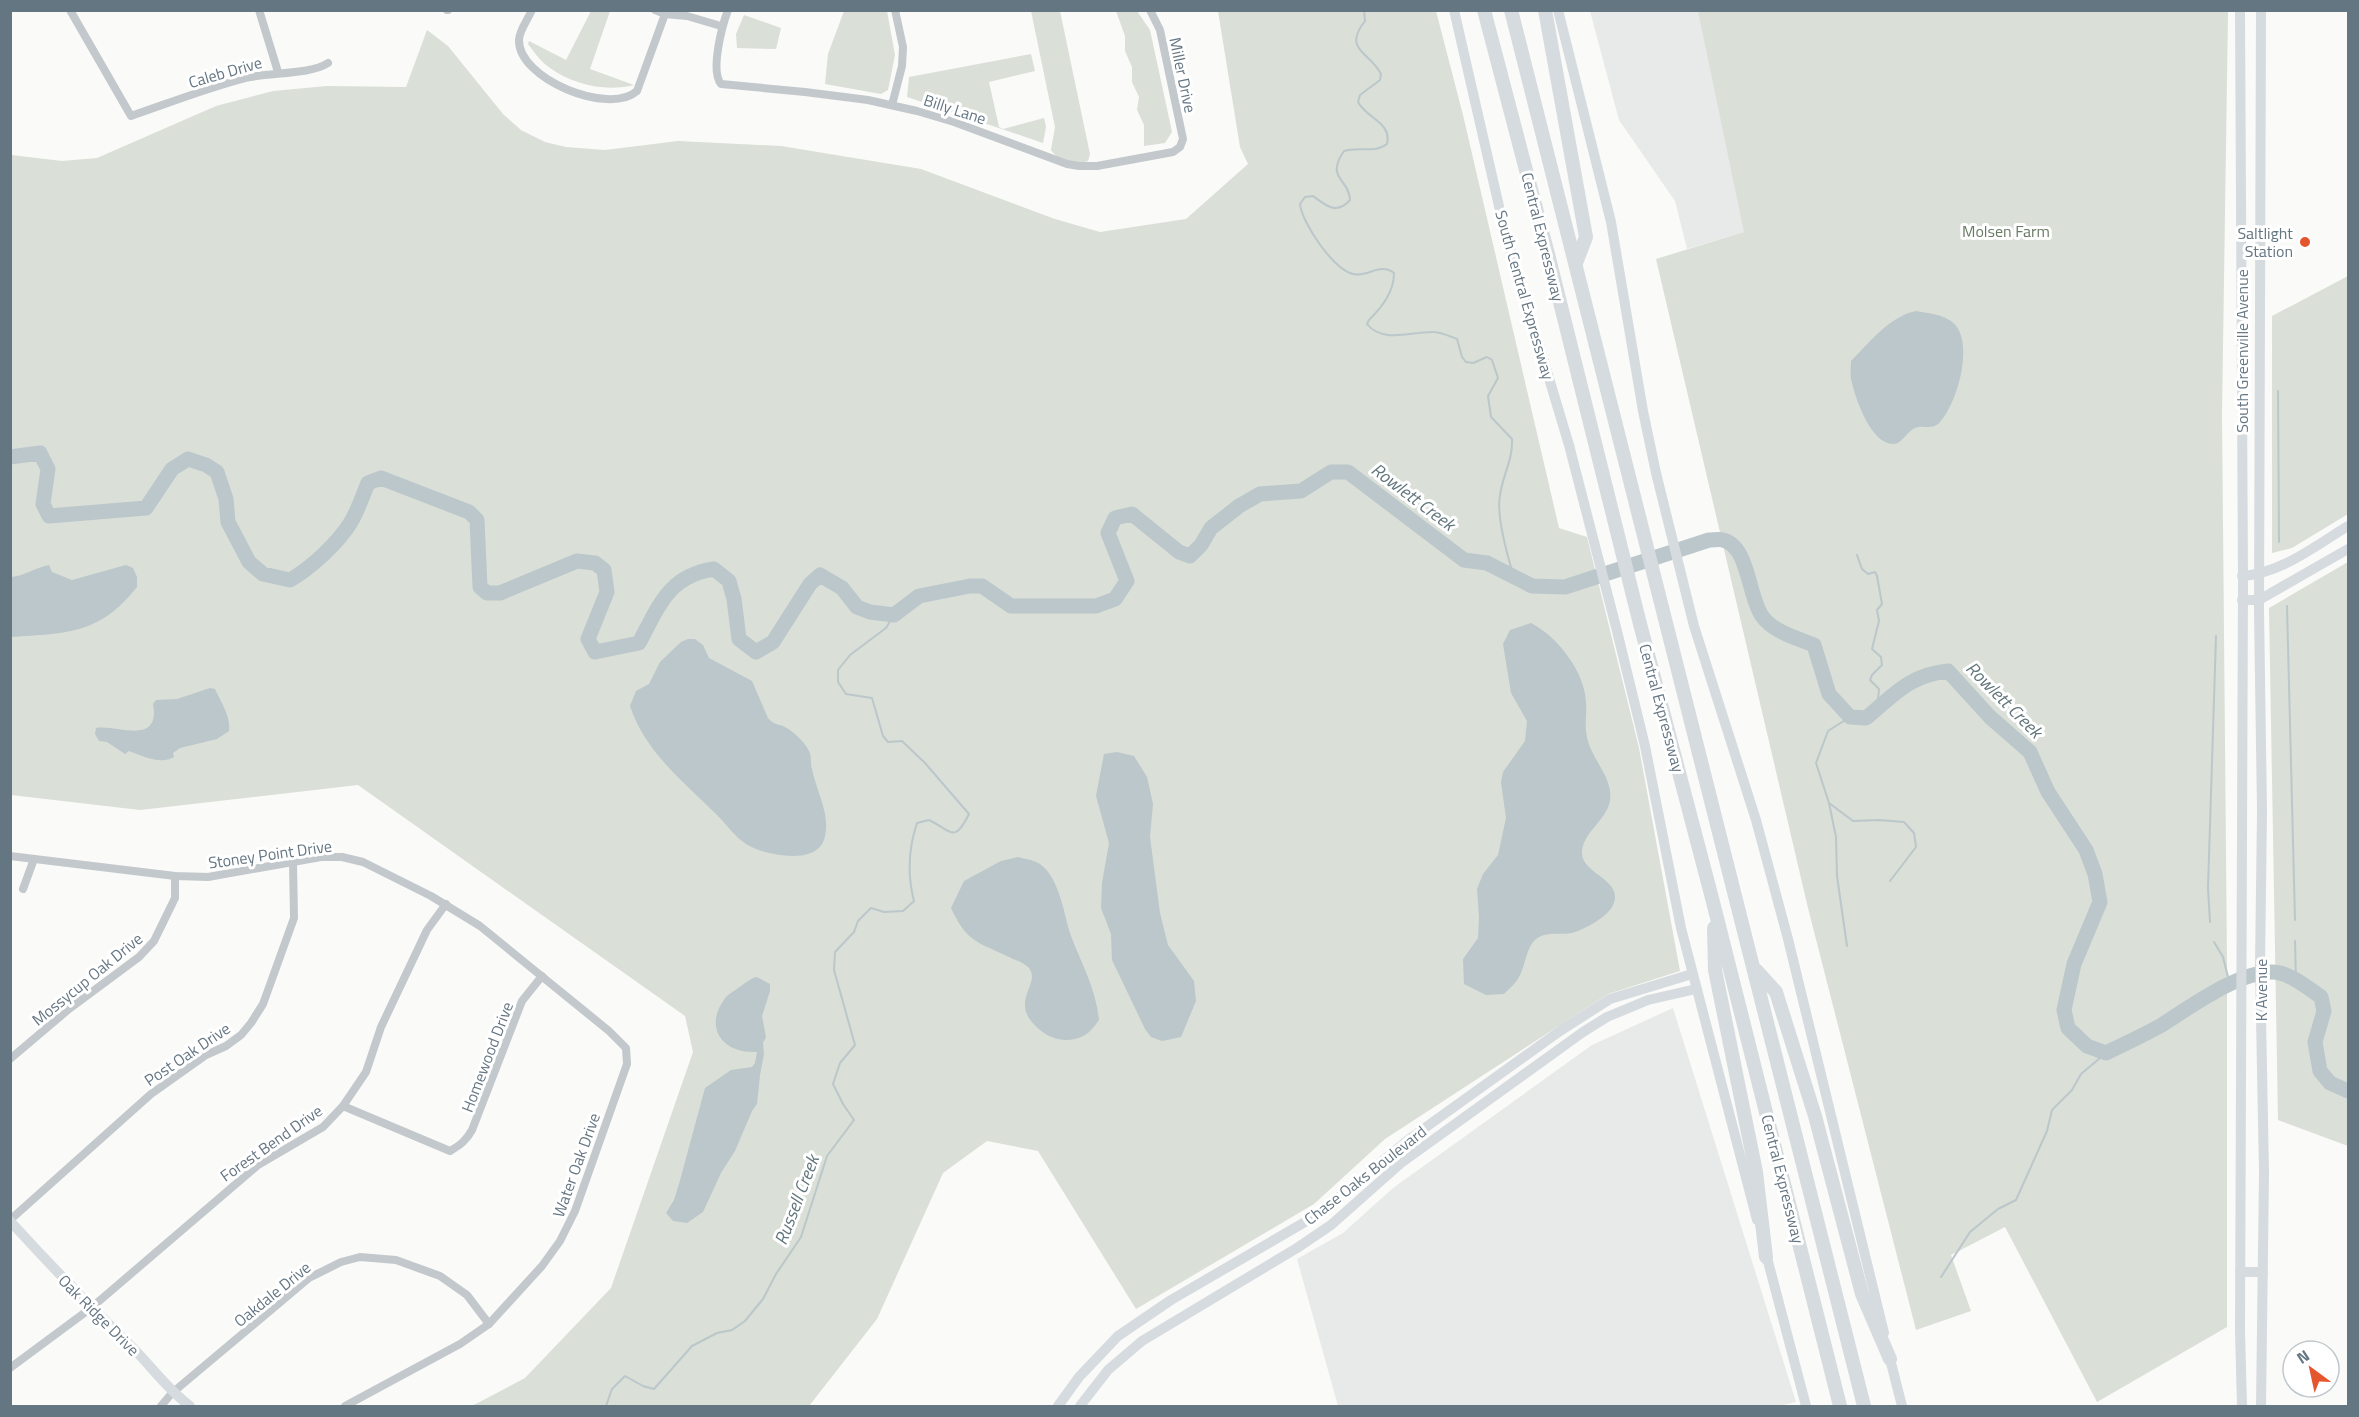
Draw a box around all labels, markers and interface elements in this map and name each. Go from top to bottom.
street label: Miller Drive [1163,35,1203,115]
street label: Caleb Drive [185,50,265,94]
street label: Billy Lane [921,88,989,130]
street label: Central Expressway [1515,170,1571,304]
street label: South Central Expressway [1489,207,1561,383]
park label: Molsen Farm [1962,219,2050,243]
place label: Saltlight Station [2237,221,2293,263]
marker: Saltlight Station [2298,235,2312,249]
street label: South Greenville Avenue [2230,269,2254,433]
water label: Rowlett Creek [1366,456,1462,538]
street label: Central Expressway [1633,641,1691,775]
water label: Rowlett Creek [1960,655,2050,745]
street label: Stoney Point Drive [207,833,333,875]
street label: Mossycup Oak Drive [26,927,148,1031]
street label: K Avenue [2249,959,2273,1021]
street label: Homewood Drive [455,998,519,1116]
street label: Post Oak Drive [139,1016,235,1092]
street label: Forest Bend Drive [215,1099,327,1187]
street label: Water Oak Drive [546,1109,606,1221]
street label: Central Expressway [1755,1112,1811,1246]
street label: Chase Oaks Boulevard [1299,1120,1431,1230]
water label: Russell Creek [767,1149,827,1248]
street label: Oakdale Drive [228,1255,316,1333]
street label: Oak Ridge Drive [53,1269,145,1361]
north arrow [2281,1339,2341,1399]
text: N [2292,1343,2314,1370]

